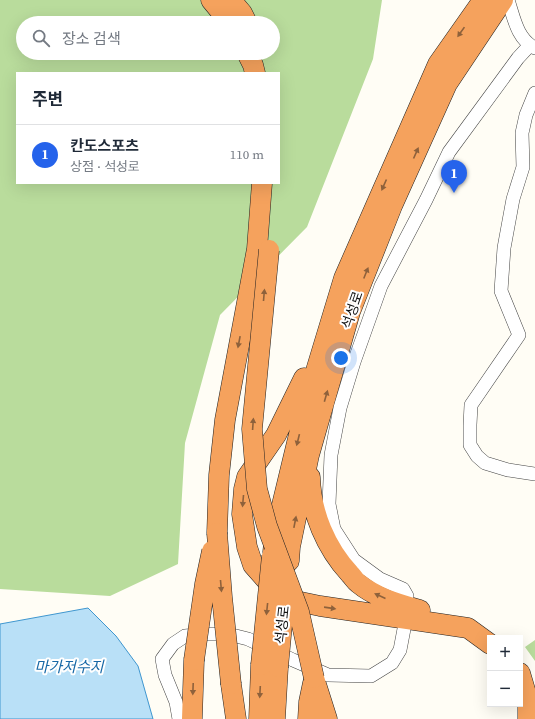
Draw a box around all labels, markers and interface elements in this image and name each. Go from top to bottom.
search box [16,16,280,60]
icon: search [30,27,52,49]
one-way arrow [457,27,465,37]
text: 장소 검색 [62,28,121,49]
text: 주변 [32,87,63,111]
text: 칸도스포츠 [70,135,139,156]
text: 1 [41,146,49,163]
text: 110 m [230,146,264,163]
one-way arrow [413,147,419,158]
text: 상점 · 석성로 [70,158,140,175]
pin: 1 [441,160,467,193]
one-way arrow [381,179,387,191]
one-way arrow [363,266,369,278]
street label: 석성로 [336,288,368,332]
one-way arrow [261,289,268,301]
one-way arrow [236,336,242,348]
your location [331,348,351,368]
one-way arrow [323,390,329,402]
one-way arrow [249,418,256,430]
one-way arrow [294,434,300,446]
one-way arrow [240,495,247,507]
one-way arrow [293,516,299,529]
one-way arrow [218,580,224,592]
one-way arrow [374,593,385,599]
one-way arrow [264,603,270,615]
street label: 석성로 [270,605,294,645]
one-way arrow [324,605,337,611]
map controls [487,635,523,707]
button: + [487,635,523,671]
water label: 마가저수지 [34,656,105,677]
button: − [487,671,523,707]
one-way arrow [190,683,197,695]
one-way arrow [257,686,263,699]

